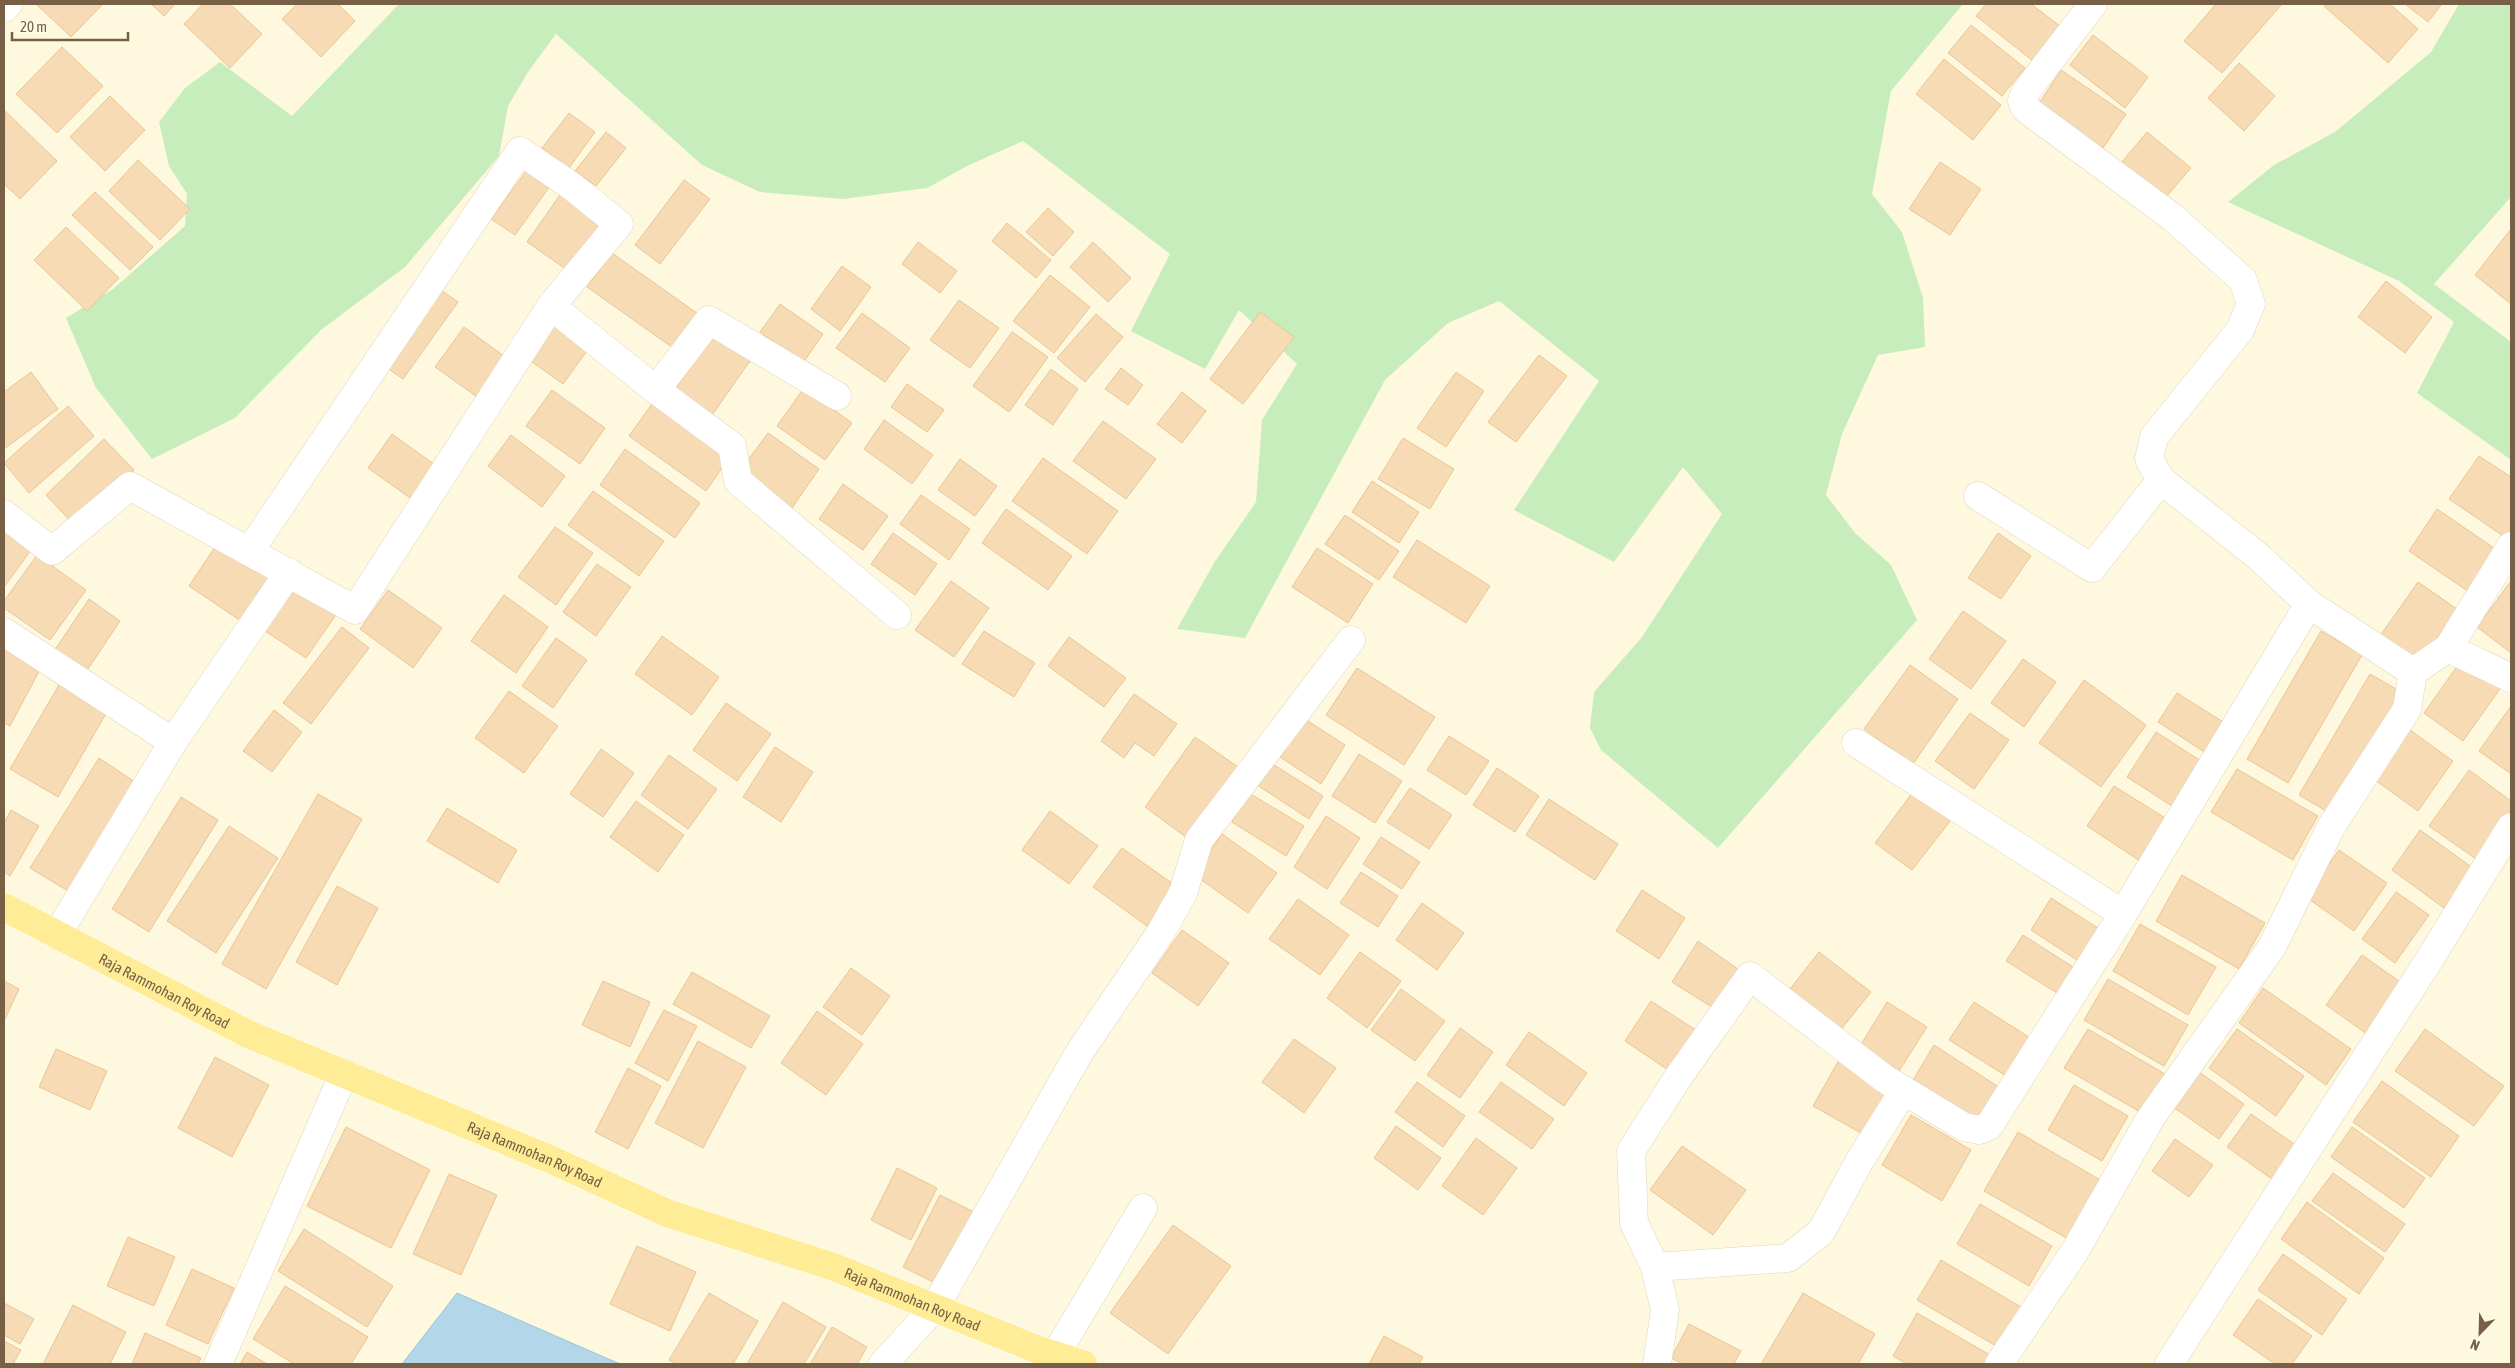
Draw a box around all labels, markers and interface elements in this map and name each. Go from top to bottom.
scale bar [12,10,129,42]
text: 20 m [20,18,47,35]
street label: Raja Rammohan Roy Road [96,950,233,1032]
street label: Raja Rammohan Roy Road [465,1117,605,1191]
street label: Raja Rammohan Roy Road [842,1264,983,1334]
north arrow [2455,1308,2505,1358]
text: N [2468,1336,2482,1354]

